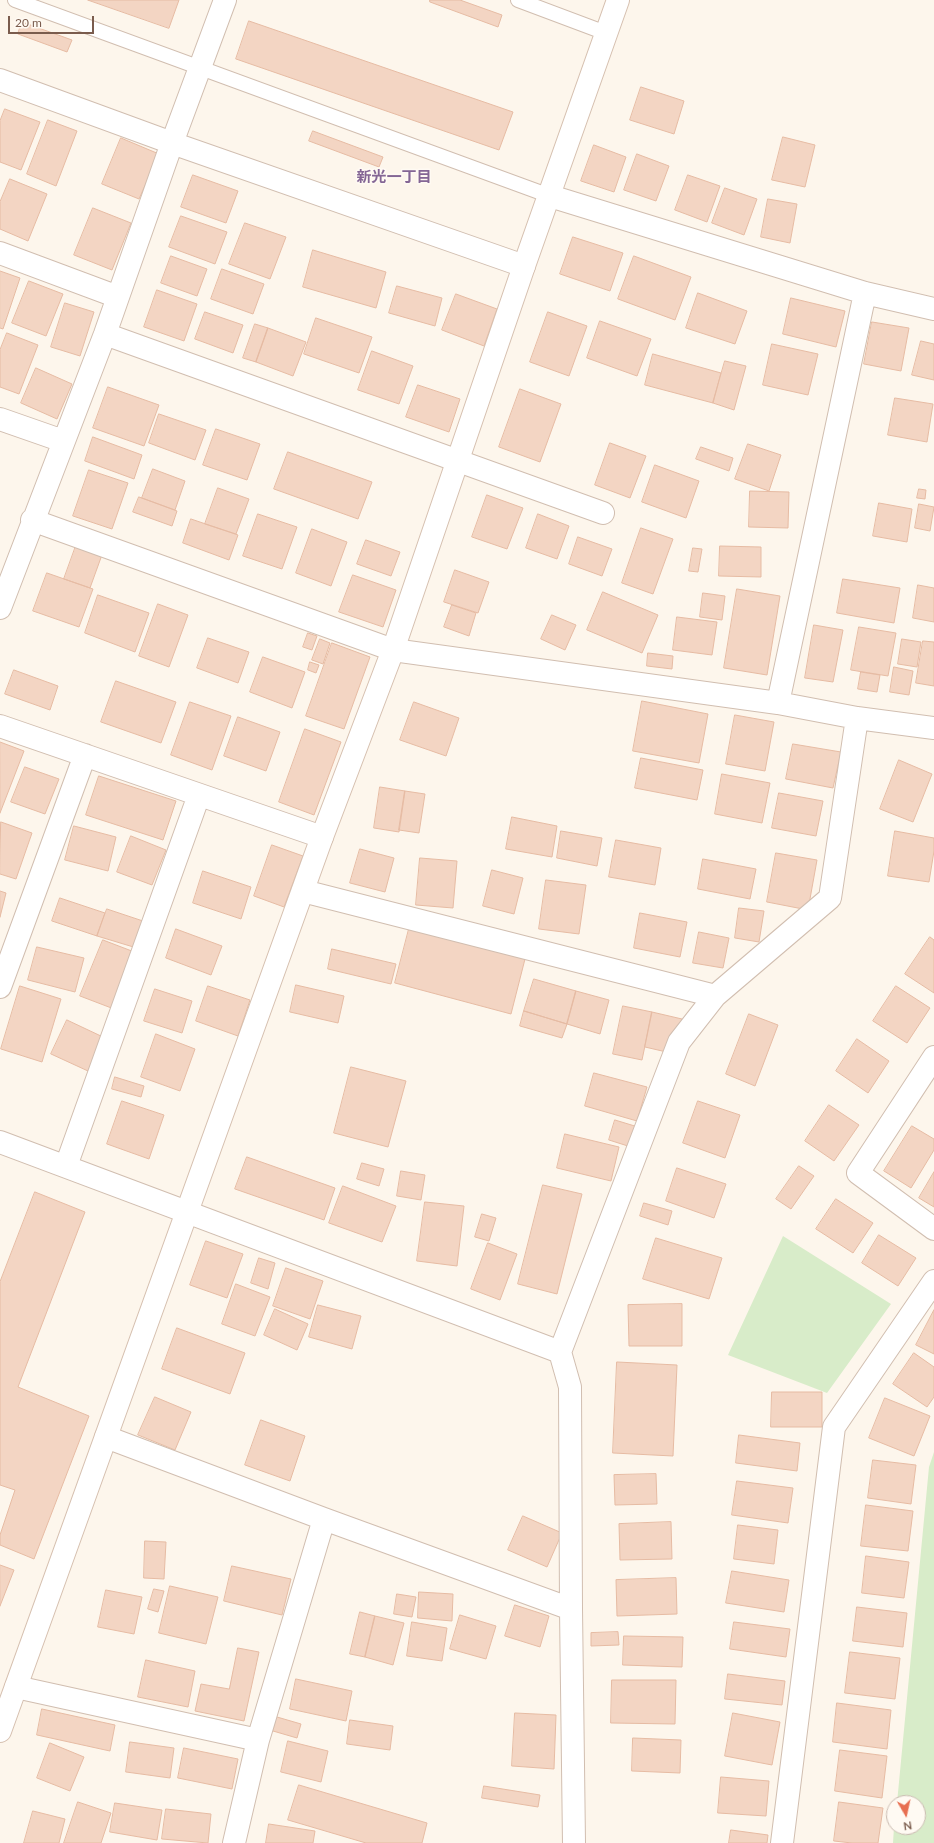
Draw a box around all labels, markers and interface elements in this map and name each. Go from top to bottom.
scale bar [10,8,96,34]
text: 20 m [15,15,42,30]
district label: 新光一丁目 [357,168,431,186]
north arrow [886,1795,926,1835]
text: N [903,1819,913,1833]

